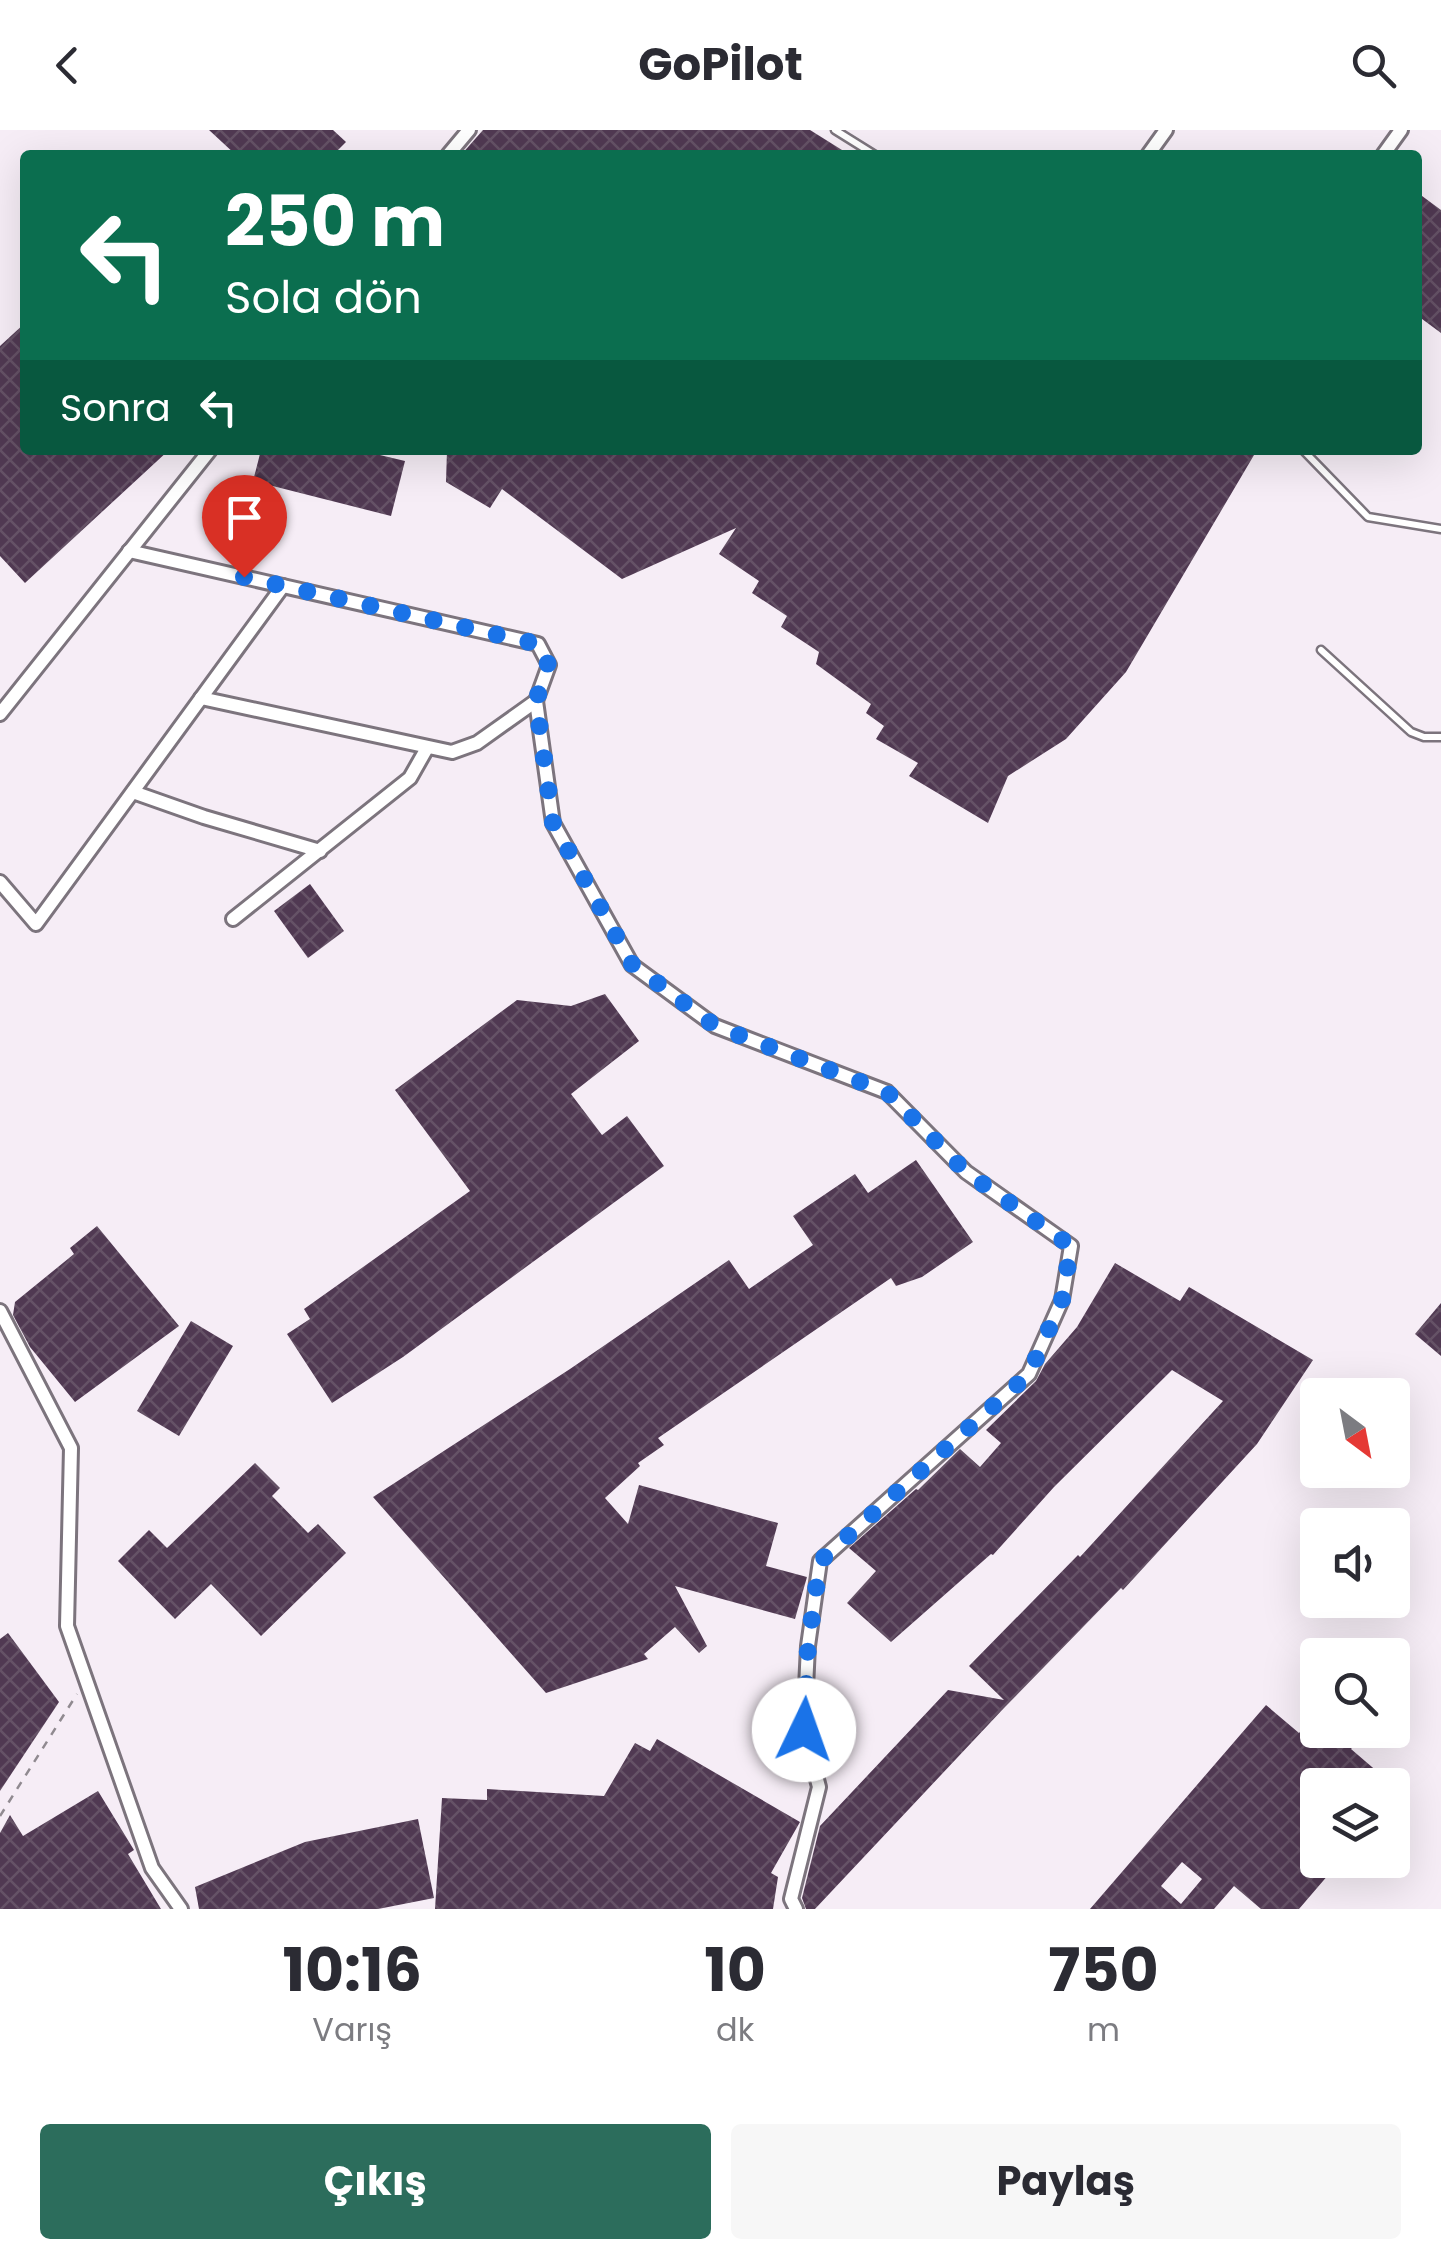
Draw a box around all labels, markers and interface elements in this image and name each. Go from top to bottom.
text: GoPilot [638,33,803,96]
icon: back [40,38,95,93]
icon: search [1346,38,1401,93]
text: 250 m [225,172,445,271]
icon: left [60,190,190,320]
text: Sola dön [225,266,422,329]
icon: left [191,380,246,435]
text: Sonra [60,381,171,434]
pin [202,475,287,578]
icon: arrive [217,490,272,545]
north arrow [1300,1378,1410,1488]
map controls [1300,1378,1410,1878]
button: sound [1300,1508,1410,1618]
button: search [1300,1638,1410,1748]
position arrow [752,1678,856,1782]
button: layers [1300,1768,1410,1878]
text: 10:16 [282,1928,422,2012]
text: 10 [704,1928,766,2012]
text: 750 [1048,1928,1159,2012]
text: Varış [312,2007,392,2052]
text: dk [716,2007,754,2052]
text: m [1087,2007,1120,2052]
button: Çıkış [40,2124,711,2239]
button: Paylaş [731,2124,1401,2239]

